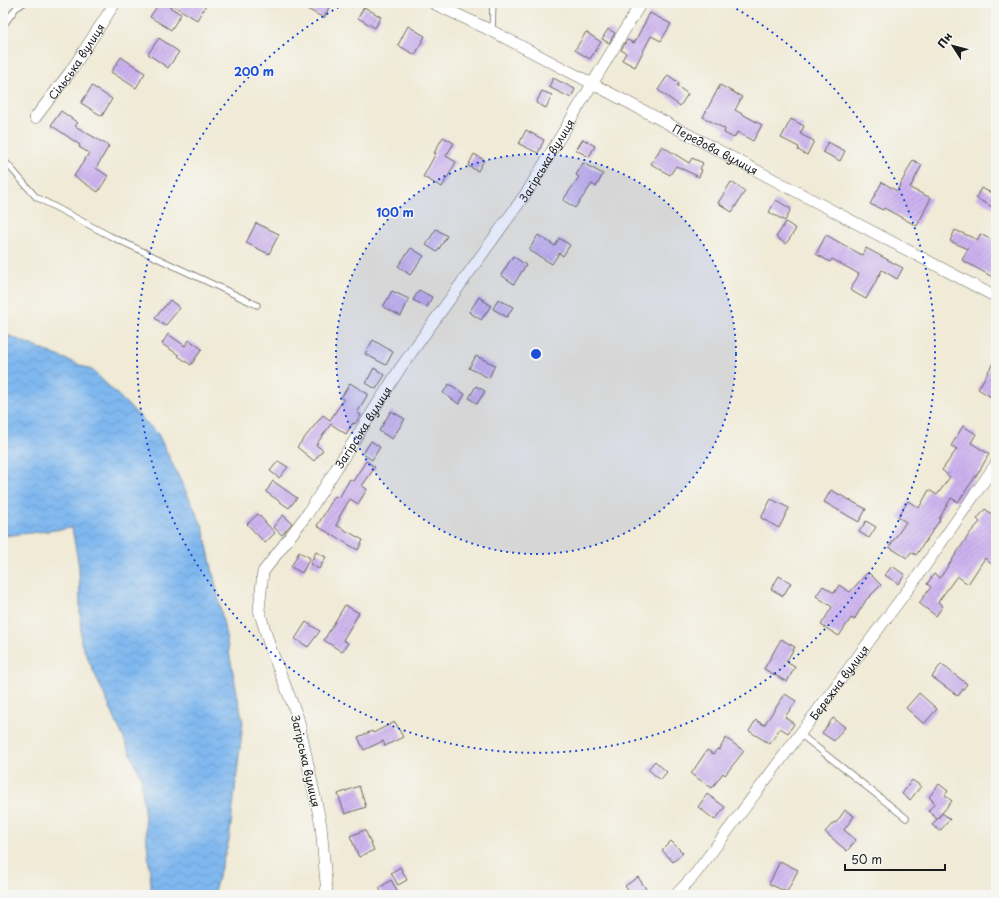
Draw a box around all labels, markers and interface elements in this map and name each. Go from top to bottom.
street label: Сільська вулиця [44,20,108,103]
north arrow [933,26,973,66]
text: Пн [933,28,956,51]
text: 200 m [234,62,274,80]
street label: Загірська вулиця [514,115,578,205]
street label: Передова вулиця [670,119,761,178]
text: 100 m [376,203,414,221]
centre of rings [529,347,543,361]
street label: Загірська вулиця [330,383,395,471]
street label: Бережна вулиця [805,641,872,723]
street label: Загірська вулиця [287,713,325,809]
scale bar [845,846,945,872]
text: 50 m [851,850,882,868]

